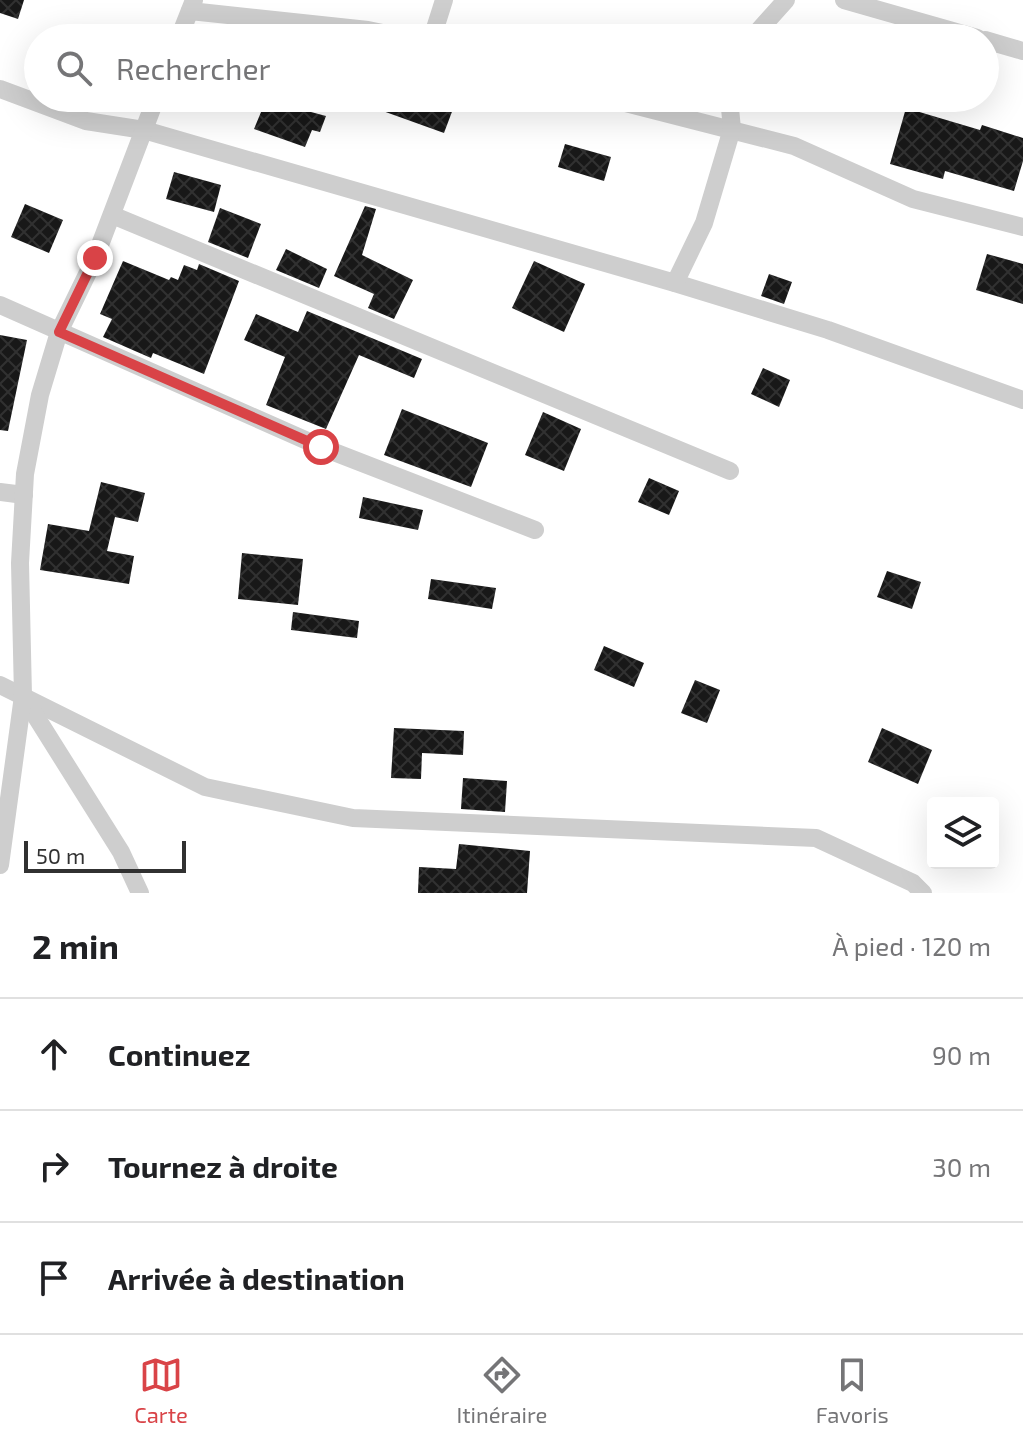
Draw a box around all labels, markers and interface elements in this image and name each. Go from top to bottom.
search box [24,24,999,112]
icon: search [52,46,96,90]
text: Rechercher [116,50,271,86]
route end [77,240,113,276]
route start [303,429,339,465]
map controls [927,797,999,869]
button: layers [927,797,999,869]
scale bar [24,837,186,873]
text: 50 m [36,842,85,868]
text: 2 min [32,925,119,966]
text: À pied · 120 m [832,930,991,961]
icon: ahead [32,1032,76,1076]
text: Continuez [108,1036,250,1072]
text: 90 m [932,1039,991,1070]
icon: right [32,1144,76,1188]
text: Tournez à droite [108,1148,338,1184]
text: 30 m [932,1151,991,1182]
icon: arrive [32,1256,76,1300]
text: Arrivée à destination [108,1260,405,1296]
tab: Carte [134,1353,188,1427]
tab: Itinéraire [456,1353,547,1427]
tab: Favoris [816,1353,889,1427]

